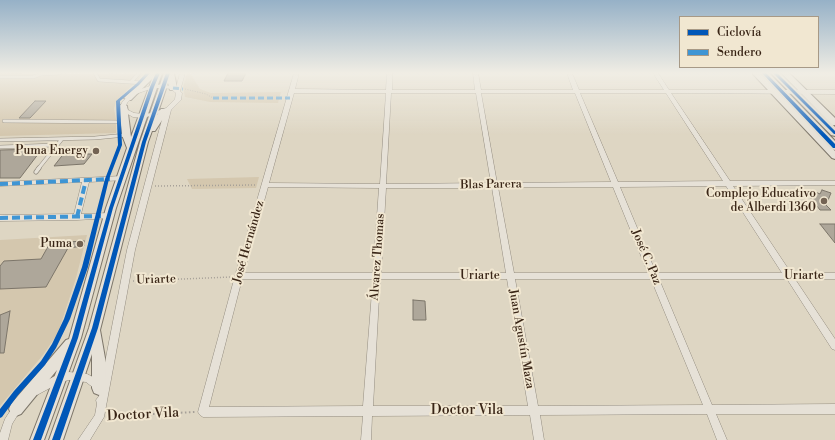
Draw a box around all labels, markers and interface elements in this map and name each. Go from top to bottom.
legend [679,16,819,68]
text: Ciclovía [717,25,761,40]
text: Sendero [717,45,762,60]
place label: Puma Energy [15,144,88,158]
marker: Puma Energy [91,146,101,156]
street label: Blas Parera [460,177,522,193]
place label: Complejo Educativo de Alberdi 1360 [706,187,816,215]
marker: Complejo Educativo de Alberdi 1360 [819,196,829,206]
street label: José Hernández [230,199,268,285]
street label: Álvarez Thomas [368,213,388,301]
street label: José C. Paz [628,227,664,287]
place label: Puma [40,237,72,251]
marker: Puma [75,239,85,249]
street label: Uriarte [460,269,500,283]
street label: Uriarte [784,269,824,283]
street label: Uriarte [136,272,176,288]
street label: Juan Agustín Maza [505,288,537,390]
street label: Doctor Vila [431,403,503,419]
street label: Doctor Vila [106,405,180,425]

